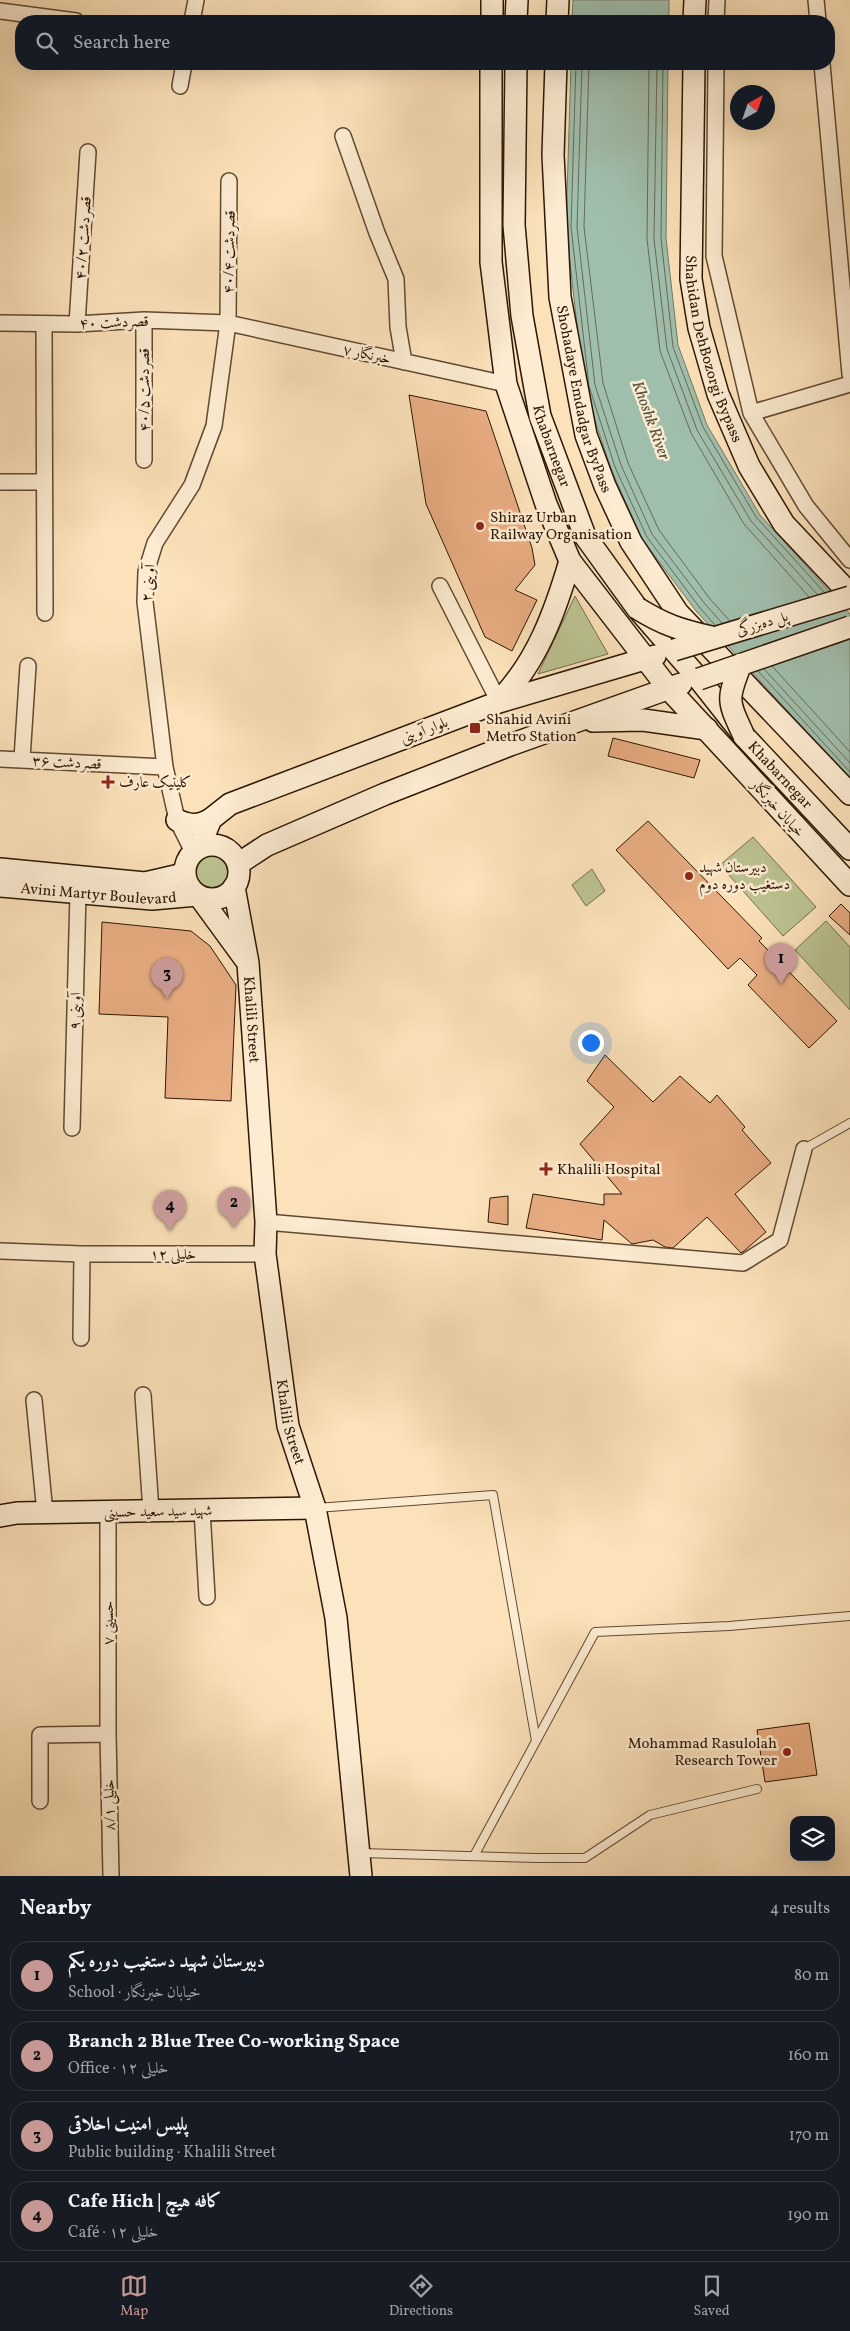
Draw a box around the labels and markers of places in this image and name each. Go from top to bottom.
place label: Shiraz Urban Railway Organisation [490,508,632,546]
marker: Shiraz Urban Railway Organisation [474,520,486,532]
place label: Shahid Avini Metro Station [486,710,577,748]
marker: Shahid Avini Metro Station [468,721,482,735]
place label: کلینیک عارف [119,773,192,794]
marker: کلینیک عارف [101,775,115,789]
place label: دبیرستان شهید دستغیب دوره دوم [699,858,790,897]
marker: دبیرستان شهید دستغیب دوره دوم [683,870,695,882]
pin: 1 [765,943,797,984]
pin: 3 [151,958,183,999]
place label: Khalili Hospital [557,1160,661,1181]
marker: Khalili Hospital [539,1162,553,1176]
pin: 2 [218,1187,250,1228]
pin: 4 [154,1190,186,1231]
place label: Mohammad Rasulolah Research Tower [628,1734,777,1772]
marker: Mohammad Rasulolah Research Tower [781,1746,793,1758]

